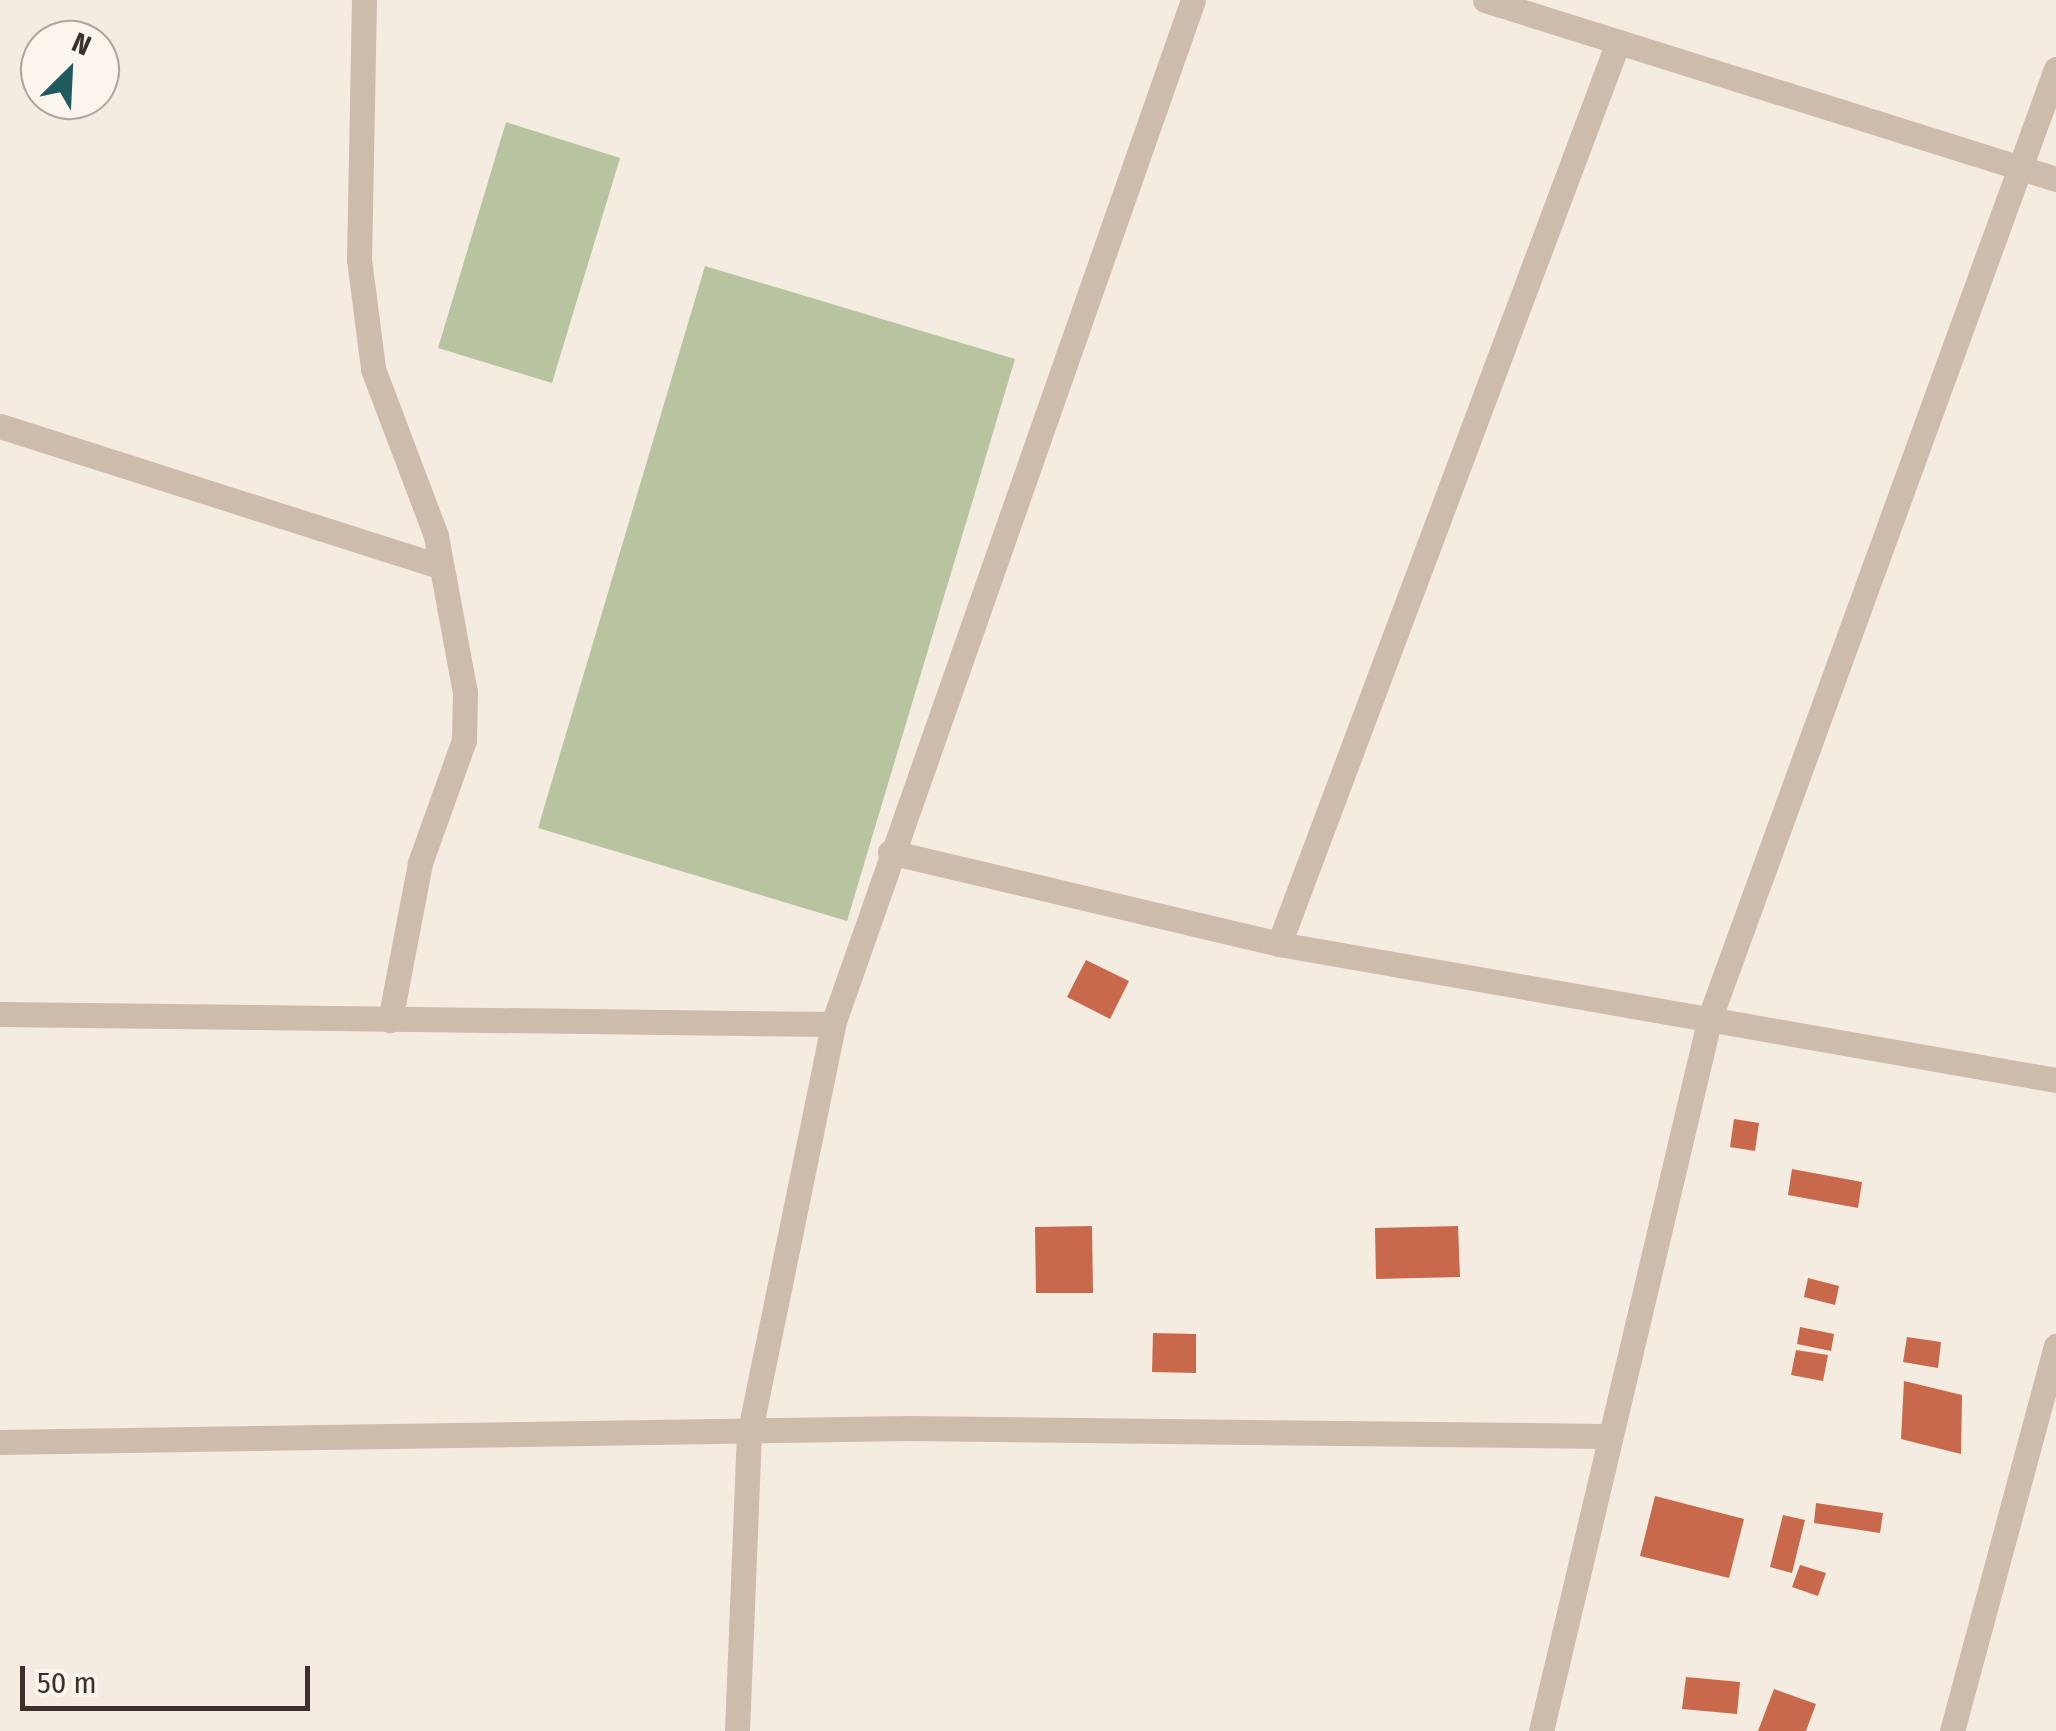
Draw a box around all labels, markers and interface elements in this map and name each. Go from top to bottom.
north arrow [20,20,120,120]
text: N [67,25,96,62]
scale bar [25,1646,315,1708]
text: 50 m [37,1665,97,1701]

